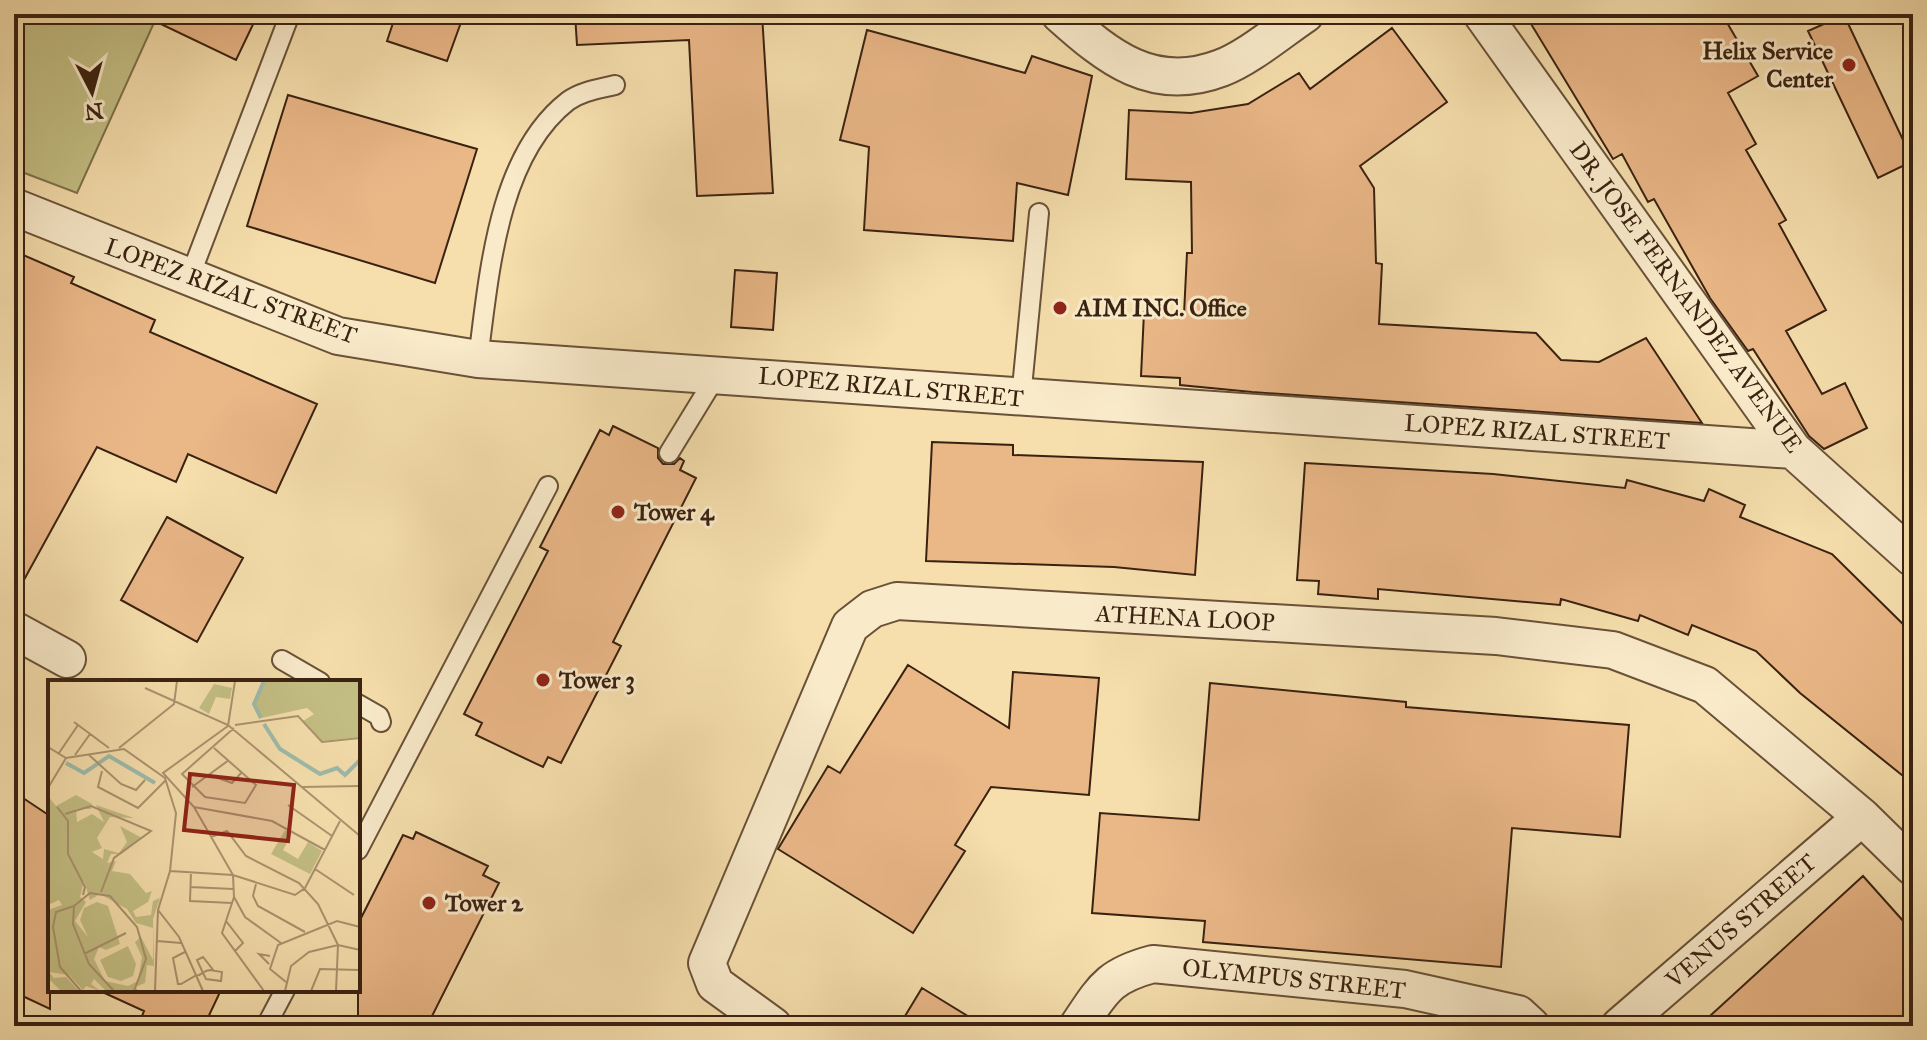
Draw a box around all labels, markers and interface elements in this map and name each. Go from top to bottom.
place label: Helix Service Center [1702,36,1834,94]
north arrow [52,52,132,132]
marker: Helix Service Center [1840,56,1858,74]
text: N [83,97,105,126]
street label: DR. JOSE FERNANDEZ AVENUE [1563,136,1809,458]
street label: LOPEZ RIZAL STREET [101,231,361,351]
place label: AIM INC. Office [1074,293,1247,323]
marker: AIM INC. Office [1051,299,1069,317]
street label: LOPEZ RIZAL STREET [757,360,1025,414]
street label: LOPEZ RIZAL STREET [1403,408,1671,456]
place label: Tower 4 [633,497,715,527]
marker: Tower 4 [609,503,627,521]
street label: ATHENA LOOP [1094,598,1276,638]
place label: Tower 3 [558,665,635,695]
marker: Tower 3 [534,671,552,689]
inset map [48,680,360,992]
street label: VENUS STREET [1659,847,1823,995]
place label: Tower 2 [444,888,524,918]
marker: Tower 2 [420,894,438,912]
street label: OLYMPUS STREET [1181,952,1407,1006]

